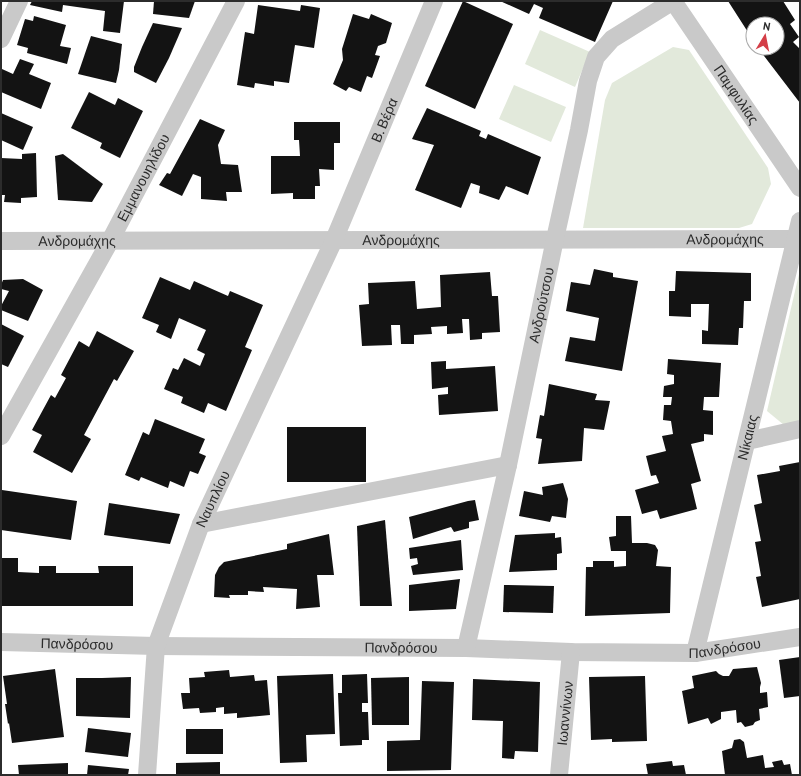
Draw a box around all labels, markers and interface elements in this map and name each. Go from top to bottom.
north arrow [745,16,785,56]
text: N [762,19,772,34]
street label: Παμφυλίας [710,61,763,128]
street label: Β. Βέρα [367,95,402,145]
street label: Εμμανουηλίδου [113,131,174,225]
street label: Ανδρομάχης [686,230,764,248]
street label: Ανδρομάχης [362,231,440,249]
street label: Ανδρομάχης [38,232,116,250]
street label: Ανδρούτσου [525,266,558,345]
street label: Νίκαιας [733,412,762,462]
street label: Ναυπλίου [192,468,234,530]
street label: Πανδρόσου [40,634,114,654]
street label: Πανδρόσου [688,634,762,662]
street label: Πανδρόσου [364,638,437,657]
street label: Ιωαννίνων [553,680,577,747]

